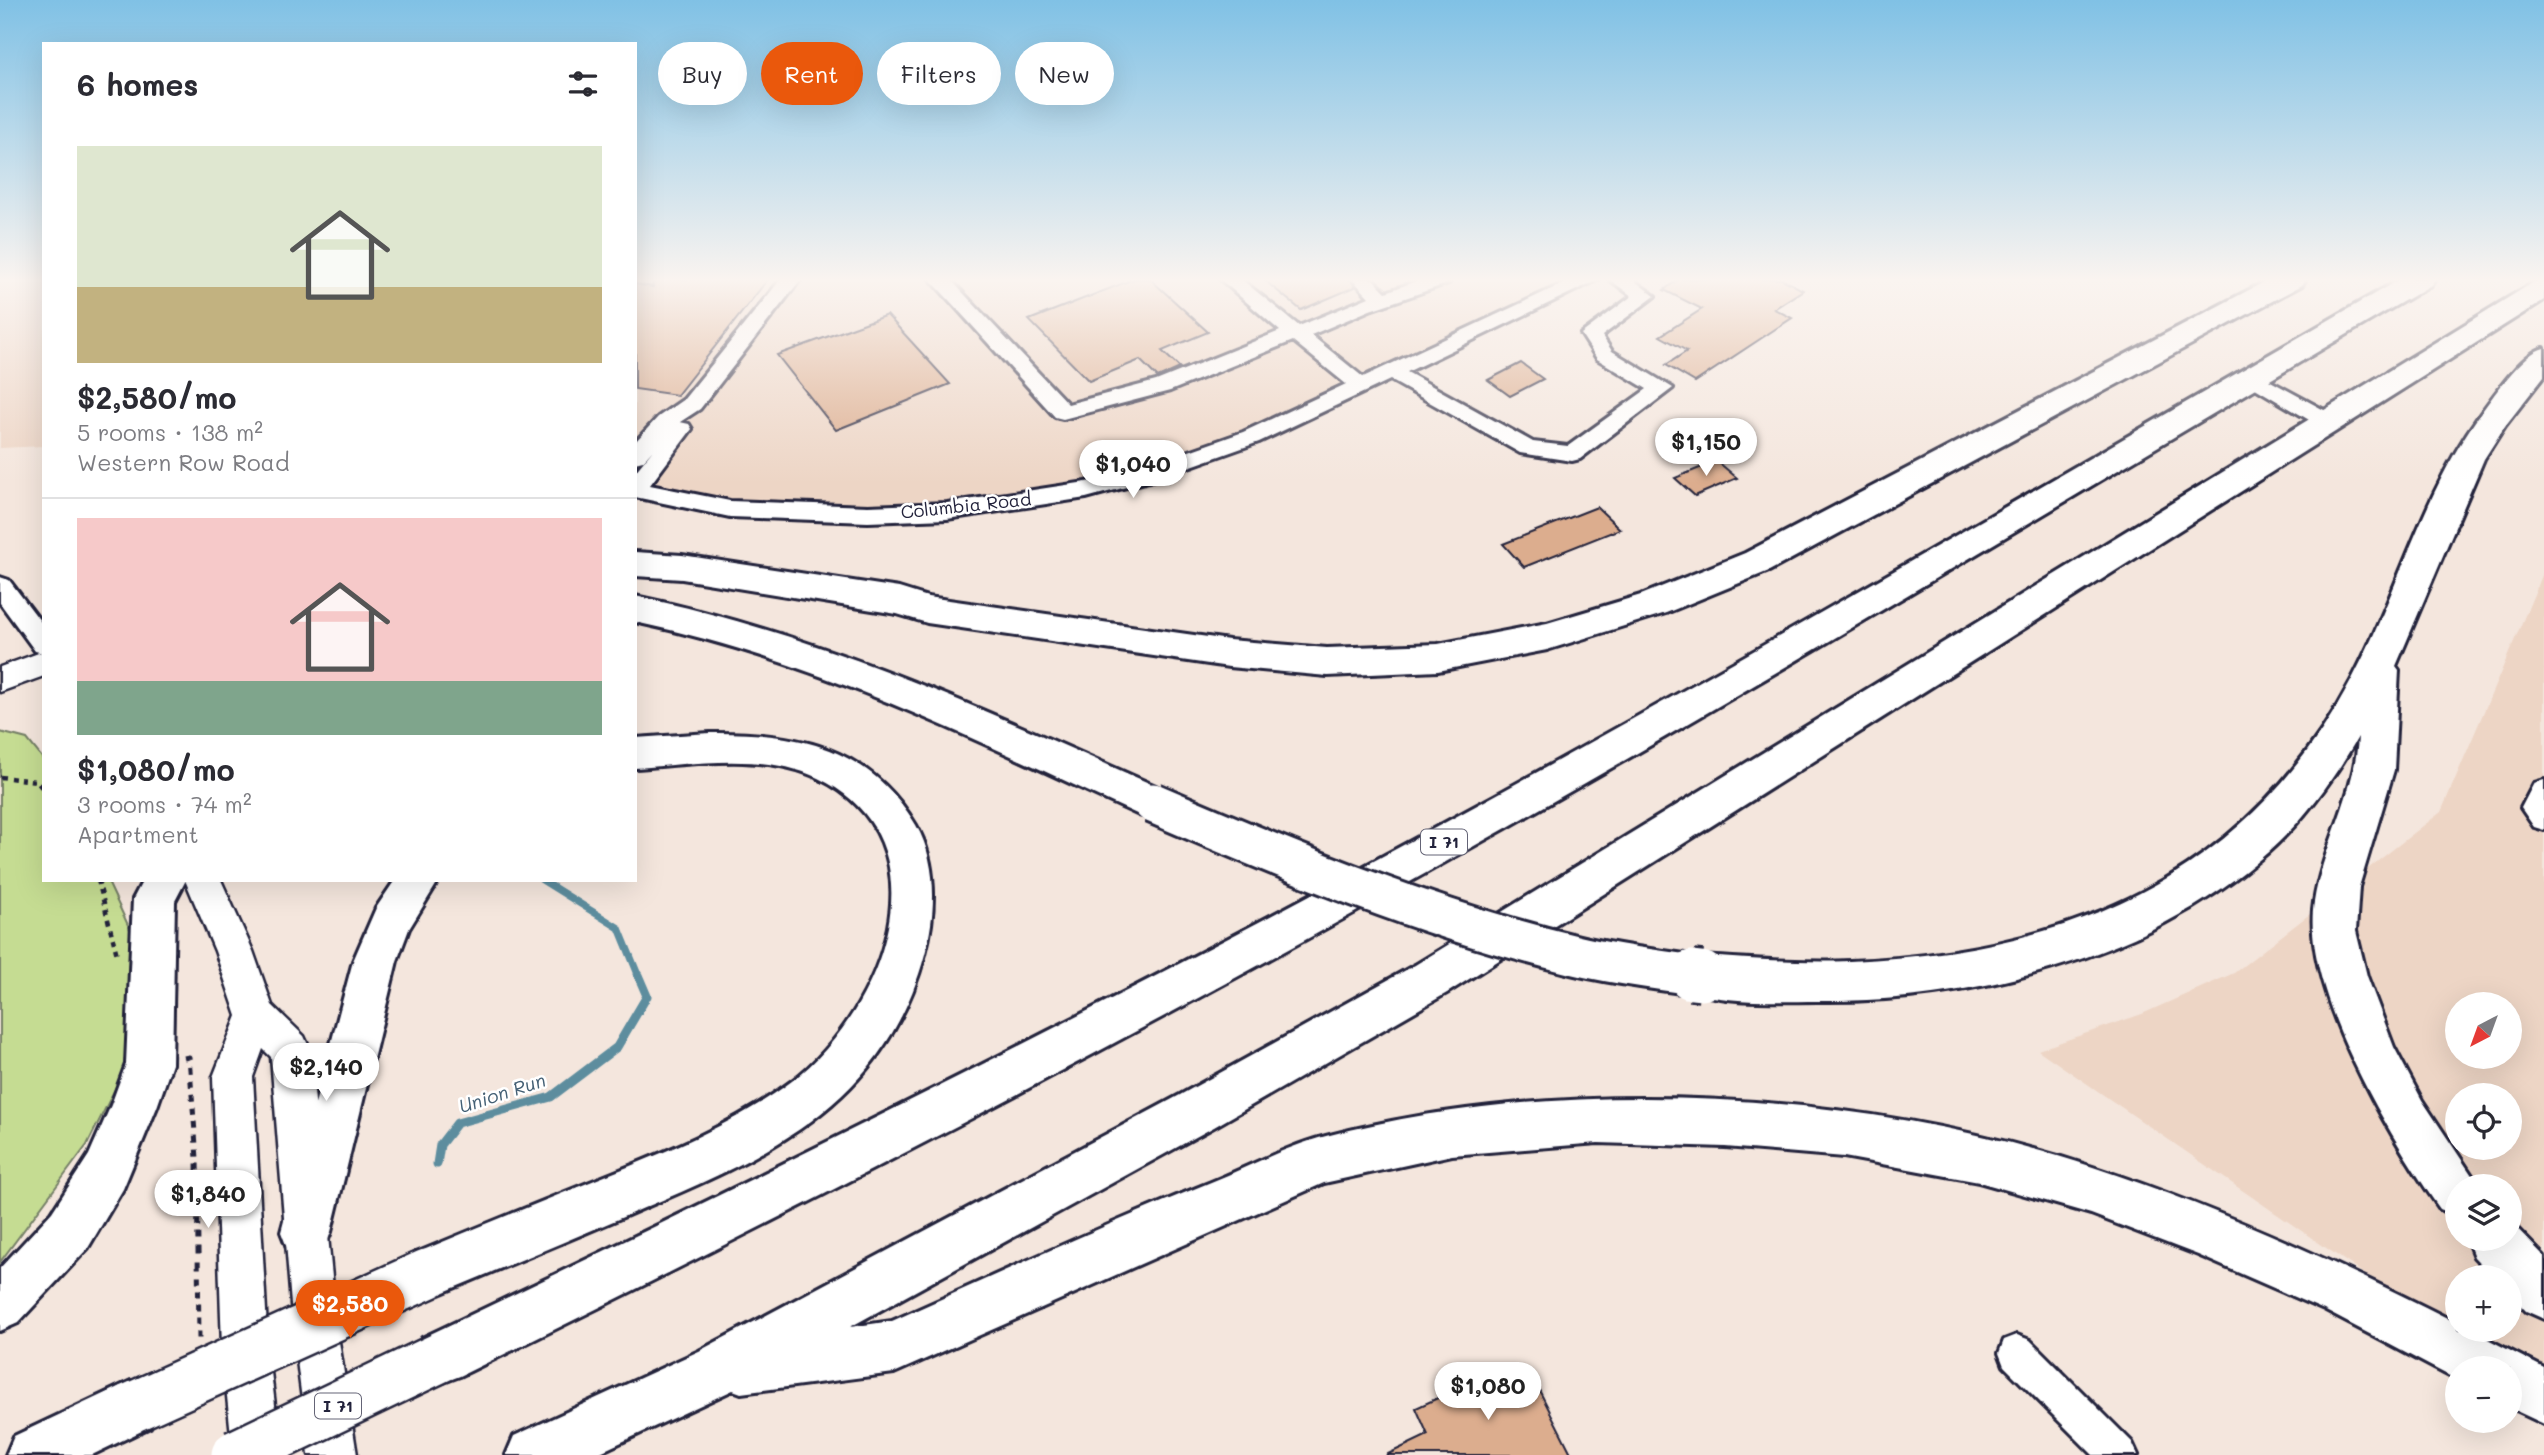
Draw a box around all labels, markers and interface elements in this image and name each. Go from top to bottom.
chip: Buy [658,42,747,105]
chip: Rent [761,42,863,105]
chip: Filters [877,42,1001,105]
chip: New [1015,42,1114,105]
text: 6 homes [77,64,198,104]
icon: filters [564,65,602,103]
icon: home [277,192,403,318]
text: $2,580/mo [77,377,236,417]
text: 5 rooms · 138 m² [77,417,263,447]
pin: $1,150 [1649,419,1763,478]
text: $1,150 [1671,426,1741,456]
pin: $1,040 [1076,440,1190,500]
text: Western Row Road [77,447,290,477]
text: $1,040 [1095,448,1171,478]
street label: Columbia Road [899,486,1032,524]
icon: home [277,564,403,690]
text: $1,080/mo [77,749,235,789]
text: 3 rooms · 74 m² [77,789,252,819]
text: Apartment [77,819,199,849]
road number: I 71 [1421,830,1467,855]
north arrow [2445,992,2522,1069]
map controls [2445,992,2522,1433]
pin: $2,140 [269,1044,383,1103]
text: $2,140 [289,1051,363,1081]
water label: Union Run [455,1067,548,1118]
button: locate [2445,1083,2522,1160]
pin: $1,840 [151,1170,265,1230]
button: layers [2445,1174,2522,1251]
text: $1,840 [170,1178,246,1208]
button: + [2445,1265,2522,1342]
pin: $2,580 [293,1280,407,1340]
text: $2,580 [312,1288,388,1318]
button: − [2445,1356,2522,1433]
pin: $1,080 [1431,1362,1545,1422]
text: $1,080 [1450,1370,1526,1400]
road number: I 71 [315,1394,361,1418]

